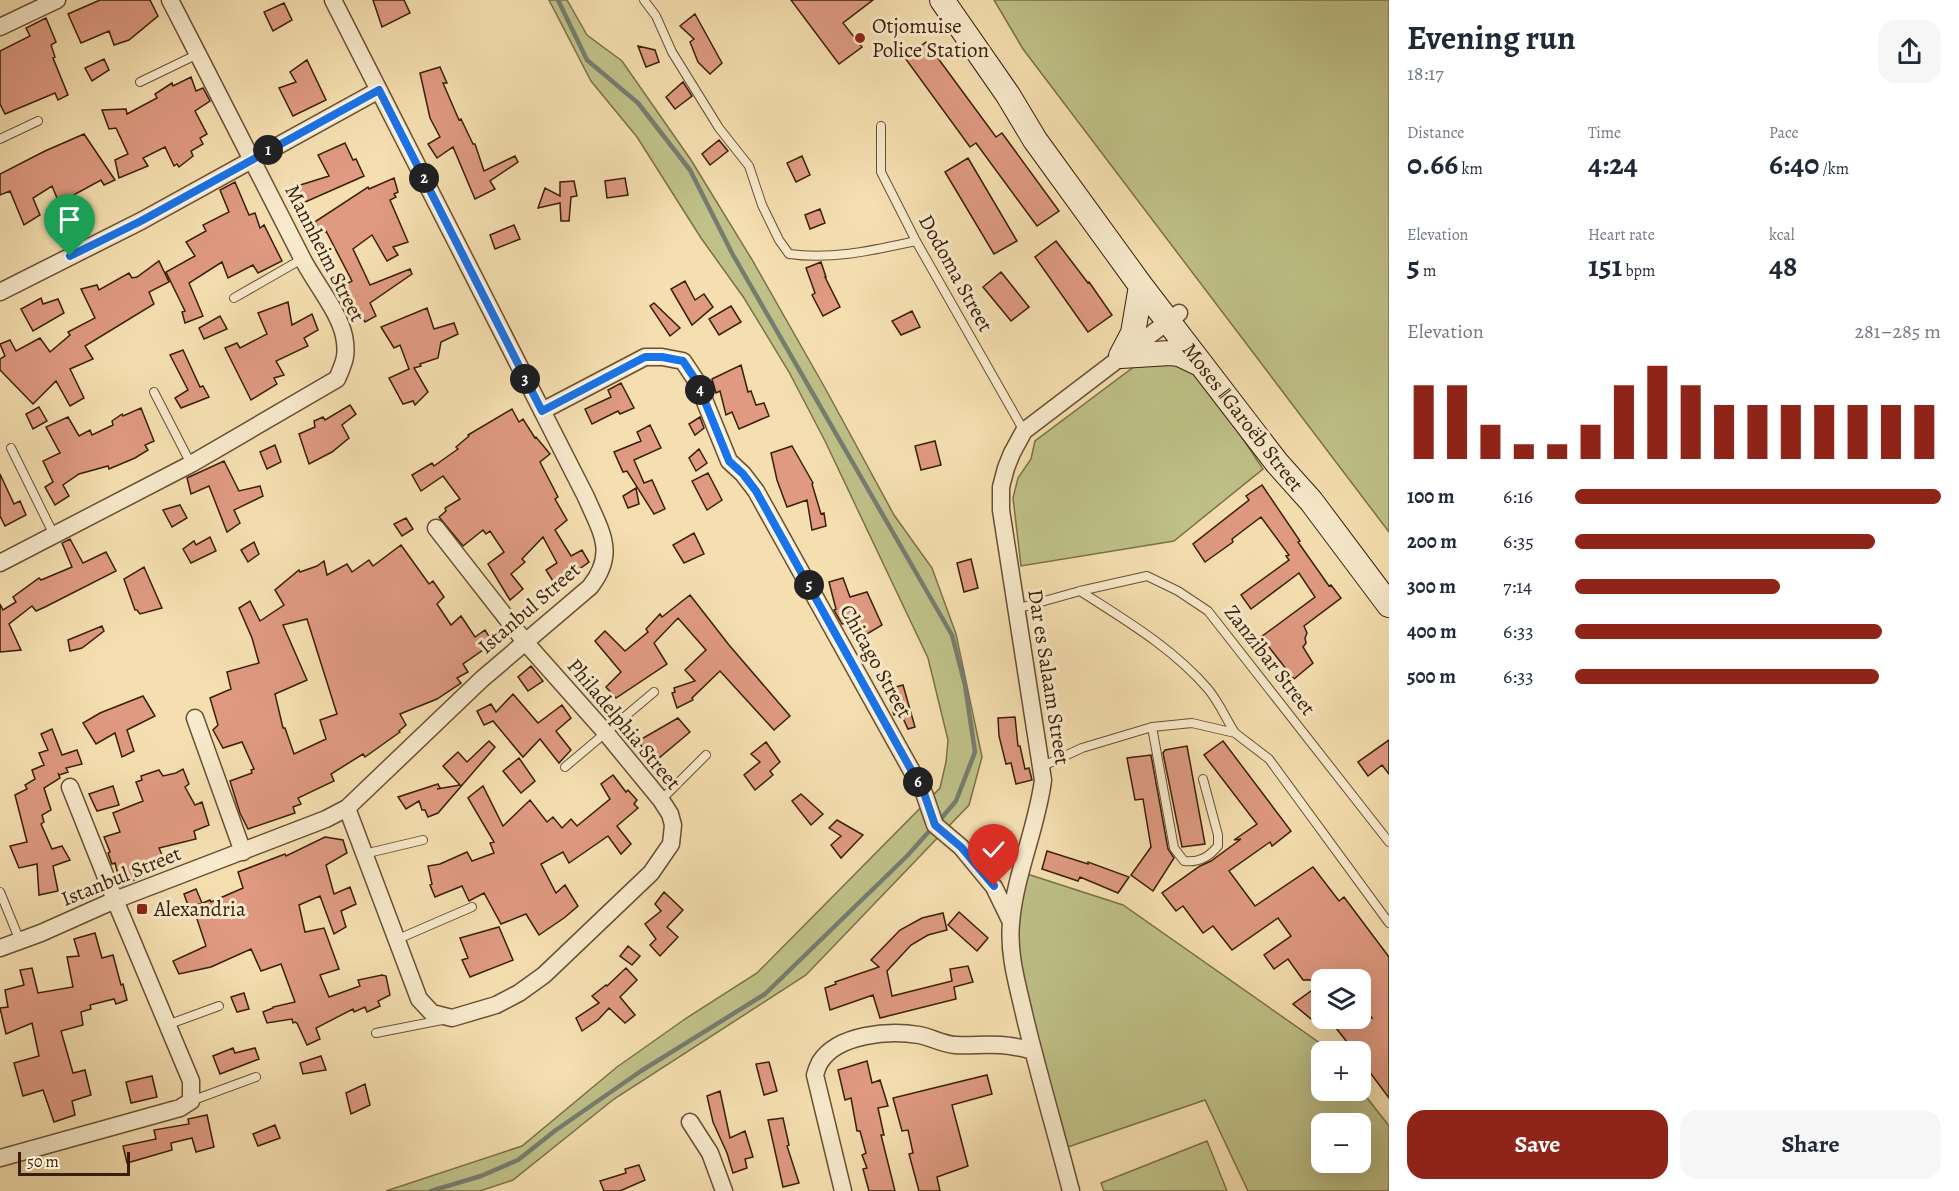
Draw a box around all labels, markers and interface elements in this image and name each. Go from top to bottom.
place label: Otjomuise Police Station [872,12,989,64]
text: Evening run [1407,15,1576,60]
button: share [1878,20,1941,83]
marker: Otjomuise Police Station [853,31,867,45]
text: 18:17 [1407,60,1444,87]
text: Distance [1407,122,1464,144]
text: Time [1588,122,1621,144]
text: Pace [1769,122,1799,144]
pin: 1 [253,135,283,165]
text: 1 [265,139,271,161]
text: 0.66 [1407,144,1458,184]
text: 4:24 [1588,144,1638,184]
text: 6:40 [1769,144,1819,184]
text: km [1458,158,1483,180]
text: /km [1819,158,1849,180]
pin: 2 [409,163,439,193]
text: 2 [420,167,428,189]
street label: Mannheim Street [278,180,372,326]
pin [44,194,95,256]
icon: arrive [53,203,86,236]
street label: Dodoma Street [912,209,1000,337]
text: Elevation [1407,224,1468,246]
text: Heart rate [1588,224,1655,246]
text: kcal [1769,224,1795,246]
text: 5 [1407,246,1420,286]
text: 151 [1588,246,1622,286]
text: 48 [1769,246,1798,286]
text: m [1420,260,1436,282]
text: bpm [1622,260,1655,282]
text: Elevation [1407,318,1484,345]
text: 281–285 m [1854,318,1941,345]
street label: Moses ǁGaroëb Street [1176,337,1310,497]
pin: 3 [510,364,540,394]
text: 3 [522,368,528,390]
pin: 4 [685,375,715,405]
text: 4 [696,379,704,401]
text: 100 m [1407,483,1455,510]
text: 6:16 [1503,483,1533,510]
text: 200 m [1407,528,1457,555]
text: 6:35 [1503,528,1534,555]
street label: Istanbul Street [472,556,586,660]
pin: 5 [794,570,824,600]
text: 300 m [1407,573,1456,600]
text: 7:14 [1503,573,1532,600]
text: 5 [806,574,812,596]
street label: Dar es Salaam Street [1021,587,1077,767]
street label: Chicago Street [833,599,919,723]
street label: Zanzibar Street [1218,599,1322,721]
text: 400 m [1407,618,1457,645]
text: 6:33 [1503,618,1534,645]
street label: Philadelphia Street [561,652,687,796]
text: 500 m [1407,663,1456,690]
text: 6:33 [1503,663,1534,690]
pin: 6 [903,767,933,797]
text: 6 [914,771,922,793]
pin [968,824,1019,886]
icon: check [977,833,1010,866]
street label: Istanbul Street [57,839,185,913]
place label: Alexandria [153,895,246,923]
marker: Alexandria [135,902,149,916]
map controls [1311,969,1371,1173]
button: layers [1311,969,1371,1029]
button: + [1311,1041,1371,1101]
button: Save [1407,1110,1668,1179]
button: Share [1680,1110,1941,1179]
button: − [1311,1113,1371,1173]
scale bar [18,1149,130,1176]
text: 50 m [27,1151,59,1173]

